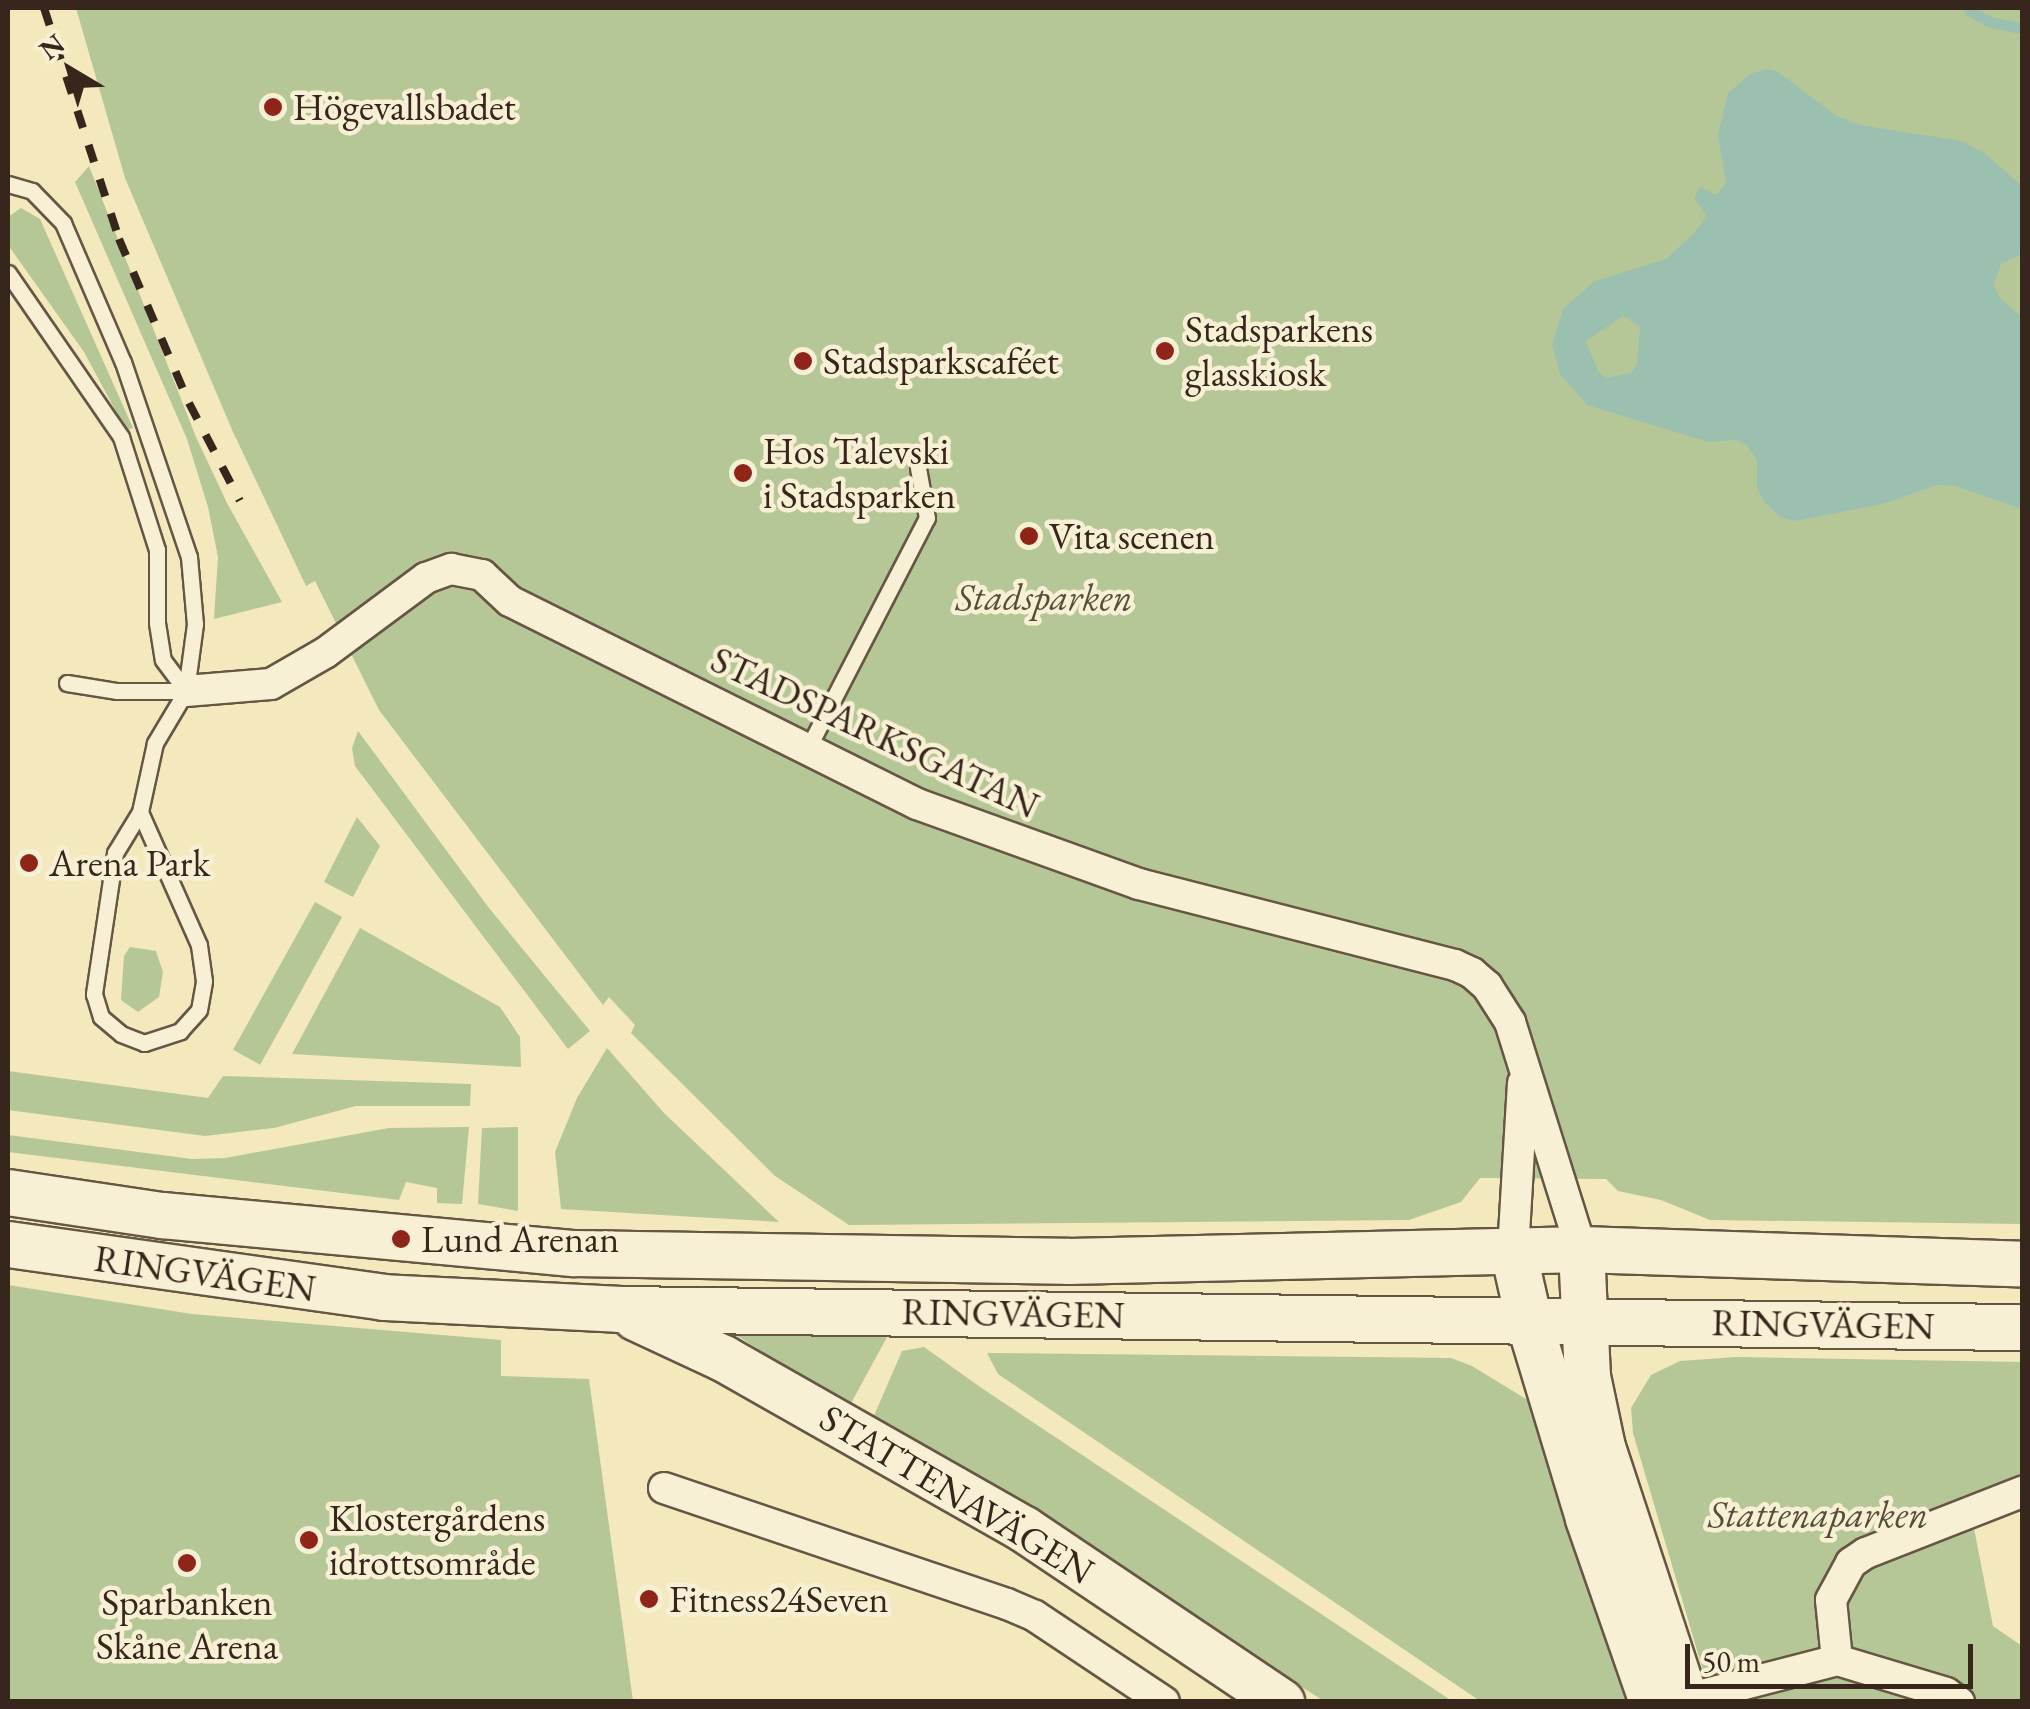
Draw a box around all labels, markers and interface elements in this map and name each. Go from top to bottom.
north arrow [20,20,120,120]
text: N [32,25,72,68]
place label: Högevallsbadet [293,84,516,130]
marker: Högevallsbadet [262,96,284,118]
place label: Stadsparkens glasskiosk [1185,306,1373,396]
place label: Stadsparkscaféet [823,338,1059,384]
marker: Stadsparkens glasskiosk [1154,340,1176,362]
marker: Stadsparkscaféet [792,350,814,372]
place label: Hos Talevski i Stadsparken [763,428,956,518]
marker: Hos Talevski i Stadsparken [732,462,754,484]
place label: Vita scenen [1049,513,1215,559]
marker: Vita scenen [1018,525,1040,547]
park label: Stadsparken [956,574,1132,620]
street label: STADSPARKSGATAN [704,636,1046,828]
place label: Arena Park [49,840,210,886]
marker: Arena Park [18,852,40,874]
place label: Lund Arenan [421,1216,619,1262]
marker: Lund Arenan [390,1228,412,1250]
street label: RINGVÄGEN [92,1235,318,1311]
street label: RINGVÄGEN [901,1288,1125,1338]
street label: RINGVÄGEN [1711,1299,1935,1349]
street label: STATTENAVÄGEN [812,1394,1102,1594]
park label: Stattenaparken [1708,1491,1928,1537]
place label: Klostergårdens idrottsområde [329,1495,545,1585]
marker: Klostergårdens idrottsområde [298,1529,320,1551]
marker: Sparbanken Skåne Arena [176,1552,198,1574]
place label: Fitness24Seven [669,1576,889,1622]
place label: Sparbanken Skåne Arena [96,1579,278,1668]
marker: Fitness24Seven [638,1588,660,1610]
scale bar [1690,1624,1978,1686]
text: 50 m [1702,1642,1760,1681]

